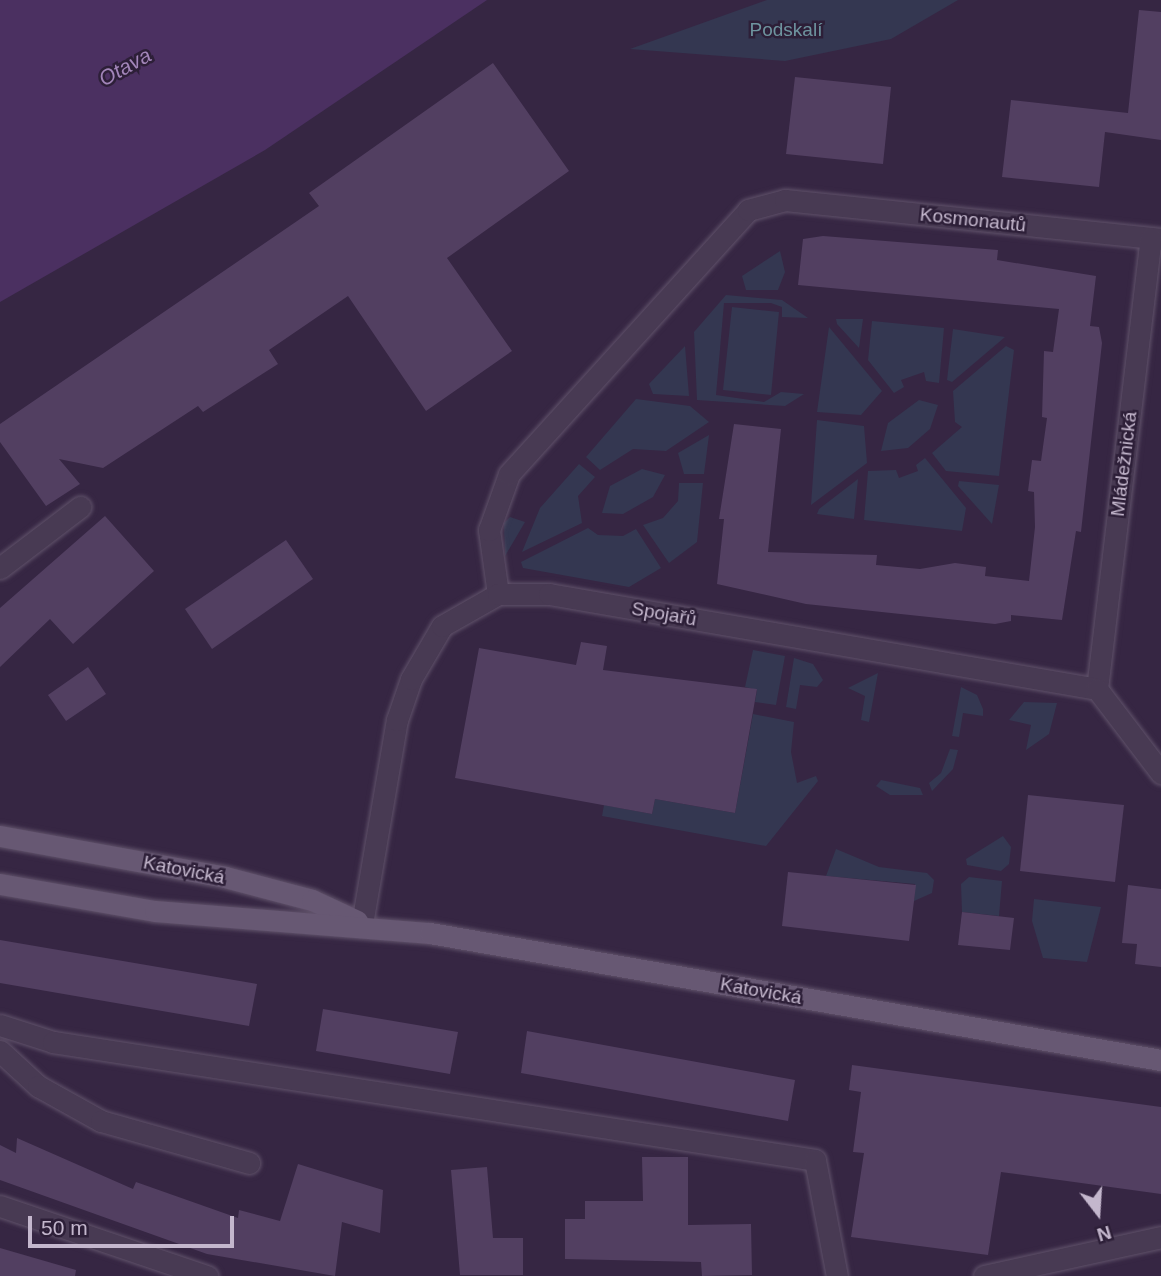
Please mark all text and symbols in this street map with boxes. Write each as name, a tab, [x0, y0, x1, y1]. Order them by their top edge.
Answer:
park label: Podskalí	[750, 19, 822, 41]
water label: Otava	[94, 42, 156, 92]
street label: Kosmonautů	[919, 203, 1027, 237]
street label: Mládežnická	[1106, 410, 1142, 518]
street label: Spojařů	[630, 597, 698, 631]
street label: Katovická	[141, 851, 227, 889]
street label: Katovická	[718, 973, 804, 1009]
north arrow	[1063, 1178, 1133, 1248]
scale bar	[32, 1202, 238, 1246]
text: 50 m	[41, 1216, 88, 1239]
text: N	[1095, 1222, 1114, 1246]

